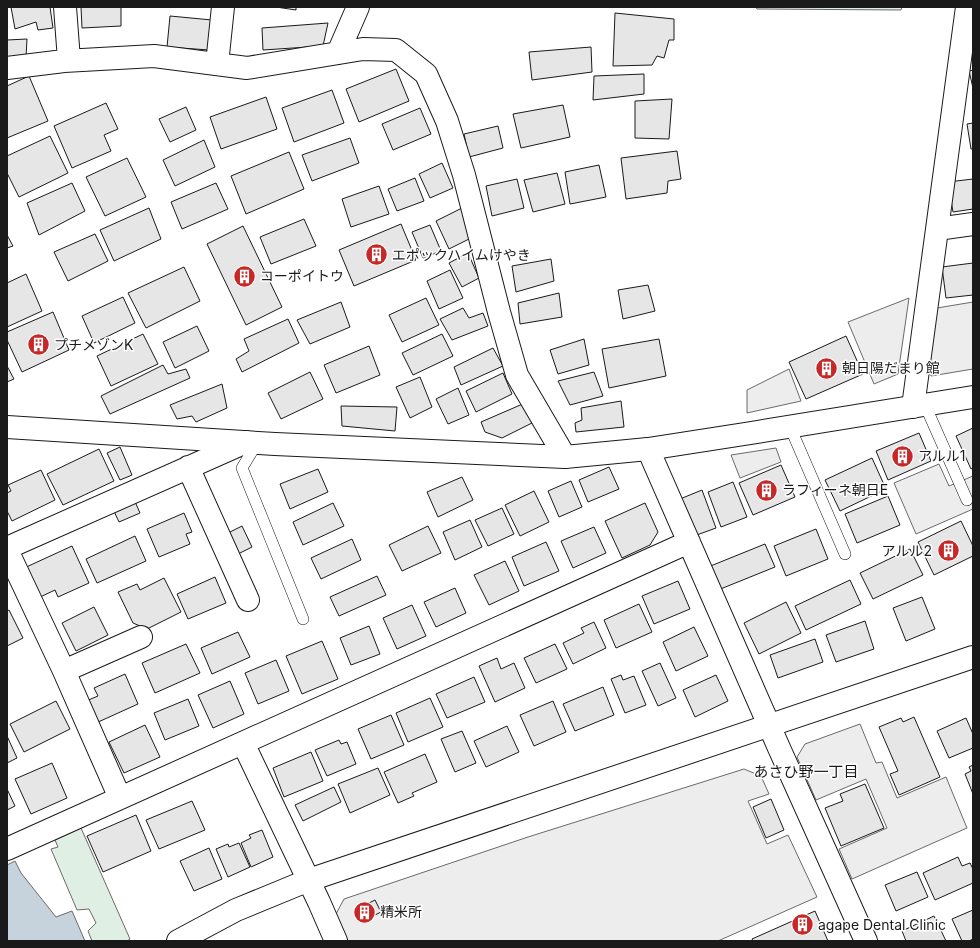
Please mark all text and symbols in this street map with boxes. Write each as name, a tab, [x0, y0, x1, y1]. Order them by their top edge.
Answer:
building icon: エポックハイムけやき	[364, 242, 390, 268]
place label: エポックハイムけやき	[392, 246, 531, 263]
building icon: コーポイトウ	[231, 263, 257, 289]
place label: コーポイトウ	[260, 267, 344, 284]
building icon: プチメゾンK	[25, 332, 51, 358]
place label: プチメゾンK	[54, 336, 134, 353]
building icon: 朝日陽だまり館	[813, 355, 839, 381]
place label: 朝日陽だまり館	[842, 359, 940, 376]
building icon: アルル1	[890, 443, 916, 469]
place label: アルル1	[918, 447, 966, 464]
building icon: ラフィーネ朝日E	[754, 477, 780, 503]
place label: ラフィーネ朝日E	[782, 481, 888, 498]
building icon: アルル2	[935, 538, 961, 564]
place label: アルル2	[882, 542, 932, 559]
district label: あさひ野一丁目	[753, 762, 859, 781]
building icon: 精米所	[352, 899, 378, 925]
place label: 精米所	[380, 903, 422, 920]
building icon: agape Dental Clinic	[789, 912, 815, 938]
place label: agape Dental Clinic	[818, 916, 946, 933]

